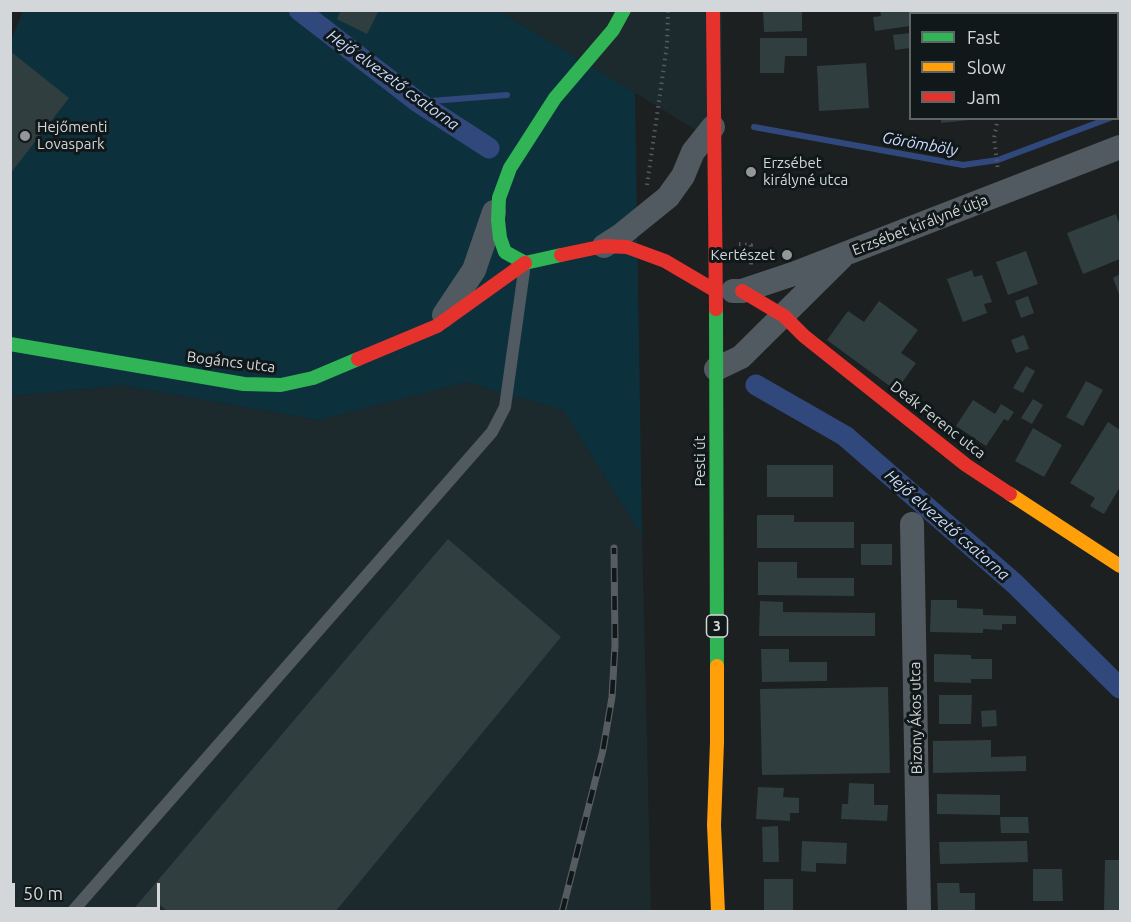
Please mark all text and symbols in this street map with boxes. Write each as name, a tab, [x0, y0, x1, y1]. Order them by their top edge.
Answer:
legend	[909, 12, 1119, 120]
water label: Hejő elvezető csatorna	[323, 26, 463, 134]
text: Fast	[967, 27, 1000, 47]
text: Slow	[967, 57, 1006, 77]
text: Jam	[967, 87, 1001, 107]
place label: Hejőmenti Lovaspark	[37, 118, 107, 153]
water label: Görömböly	[881, 128, 959, 160]
marker: Hejőmenti Lovaspark	[18, 129, 32, 143]
place label: Erzsébet királyné utca	[763, 154, 848, 189]
marker: Erzsébet királyné utca	[744, 165, 758, 179]
street label: Erzsébet királyné útja	[850, 191, 990, 259]
place label: Kertészet	[711, 246, 775, 264]
marker: Kertészet	[780, 248, 794, 262]
street label: Bogáncs utca	[186, 348, 276, 376]
street label: Deák Ferenc utca	[887, 377, 989, 463]
street label: Pesti út	[691, 436, 709, 486]
water label: Hejő elvezető csatorna	[881, 466, 1013, 584]
road number: 3	[706, 615, 728, 637]
street label: Bizony Ákos utca	[906, 662, 926, 774]
scale bar	[15, 871, 164, 909]
text: 50 m	[23, 883, 63, 903]

